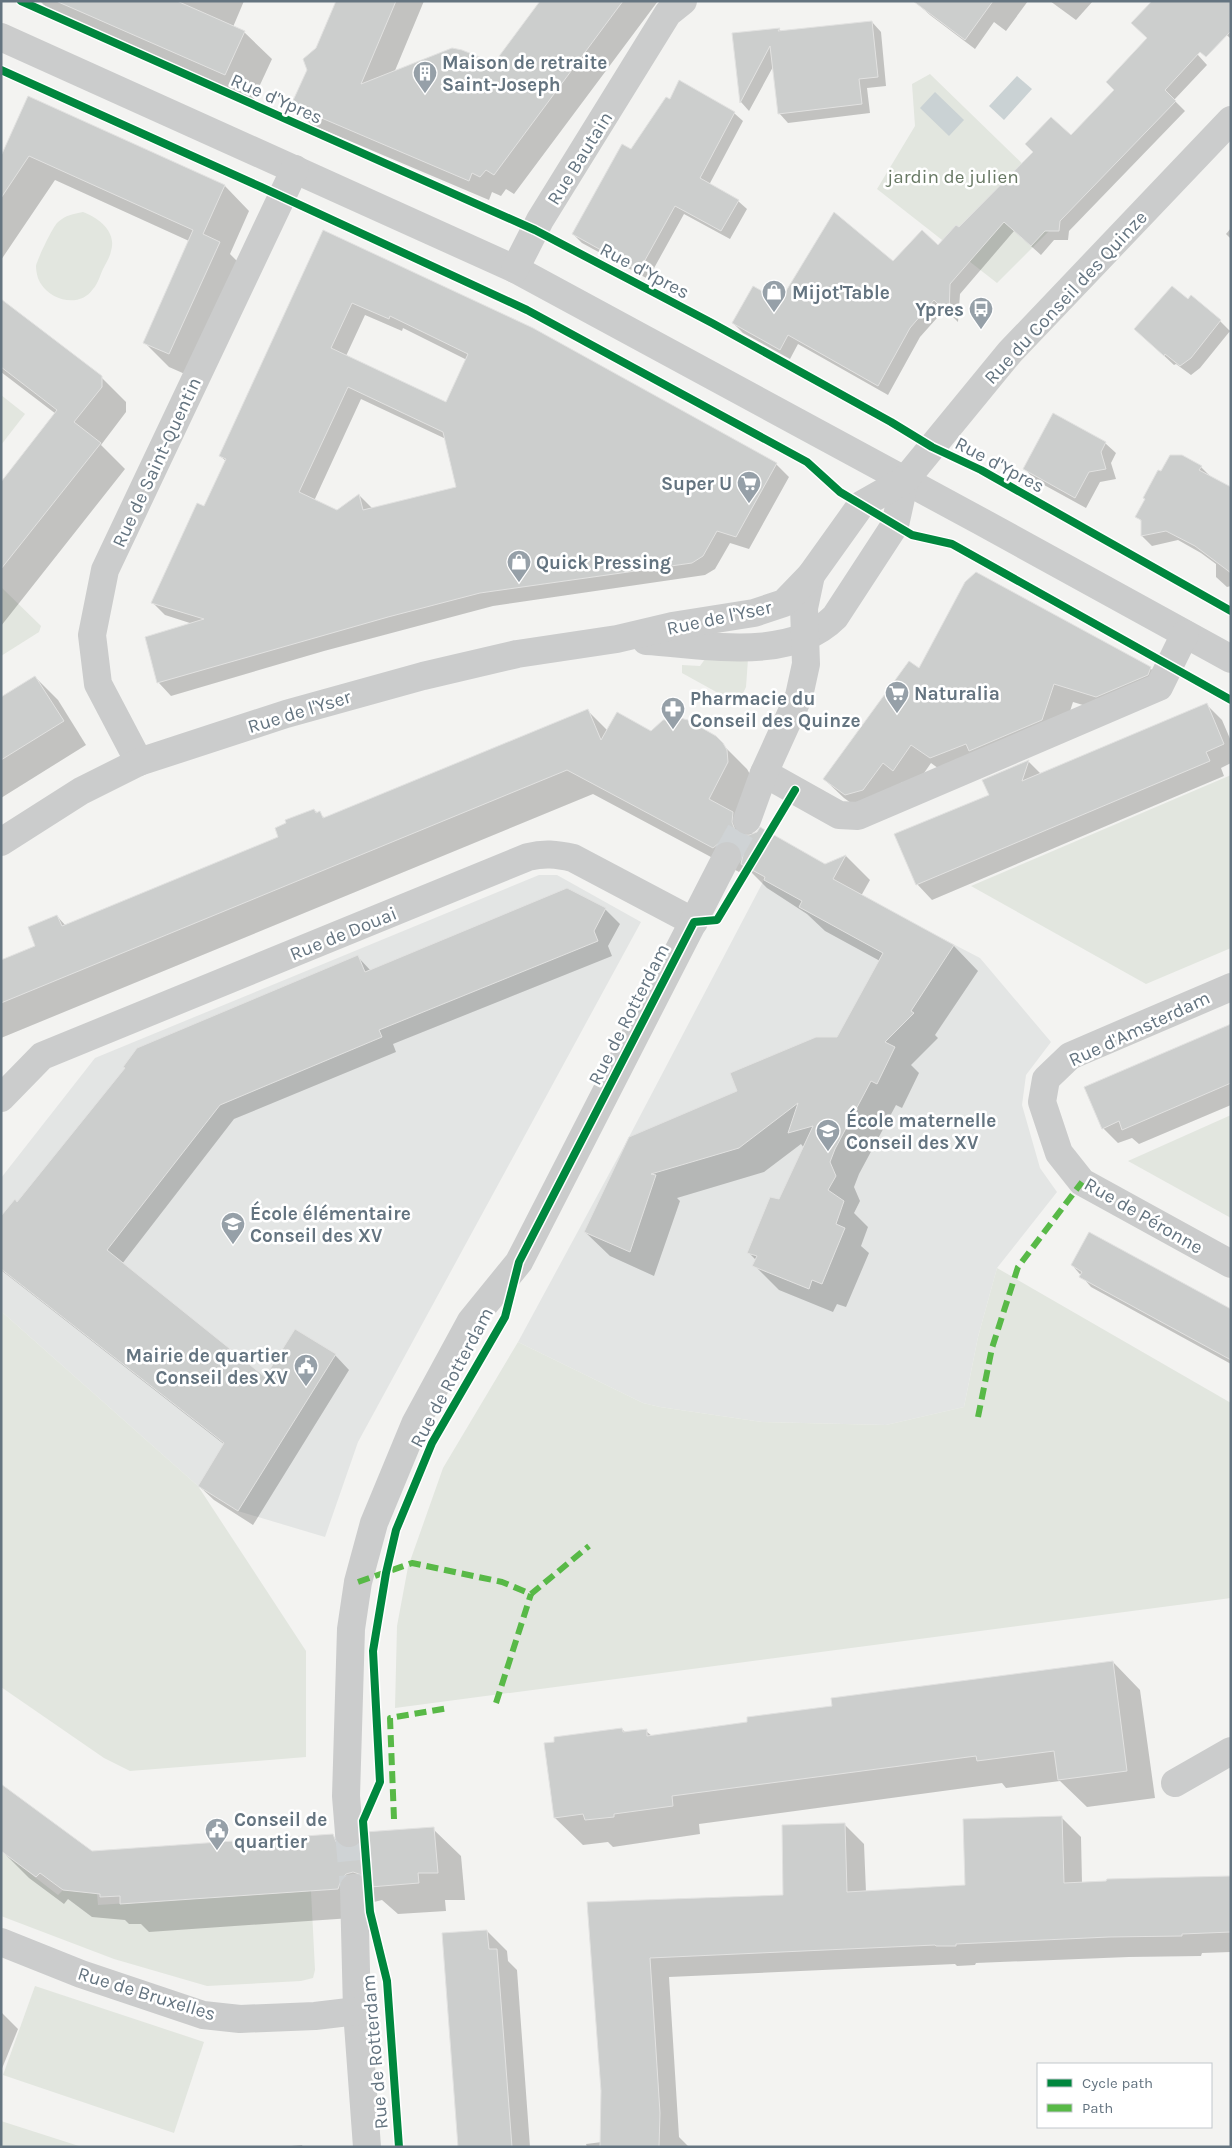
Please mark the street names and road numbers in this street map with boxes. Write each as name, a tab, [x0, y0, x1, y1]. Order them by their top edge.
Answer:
street label: Rue d'Ypres	[227, 69, 326, 129]
street label: Rue Bautain	[542, 108, 617, 209]
street label: Rue du Conseil des Quinze	[980, 207, 1152, 389]
street label: Rue d'Ypres	[596, 238, 693, 304]
street label: Rue de Saint-Quentin	[108, 374, 206, 551]
street label: Rue d'Ypres	[951, 432, 1048, 498]
street label: Rue de l'Yser	[665, 596, 774, 640]
street label: Rue de l'Yser	[245, 686, 354, 738]
street label: Rue de Douai	[287, 902, 400, 965]
street label: Rue de Rotterdam	[584, 940, 674, 1089]
street label: Rue d'Amsterdam	[1065, 987, 1213, 1071]
street label: Rue de Péronne	[1080, 1173, 1207, 1259]
street label: Rue de Rotterdam	[406, 1304, 498, 1451]
street label: Rue de Bruxelles	[75, 1963, 218, 2025]
street label: Rue de Rotterdam	[357, 1974, 393, 2130]

